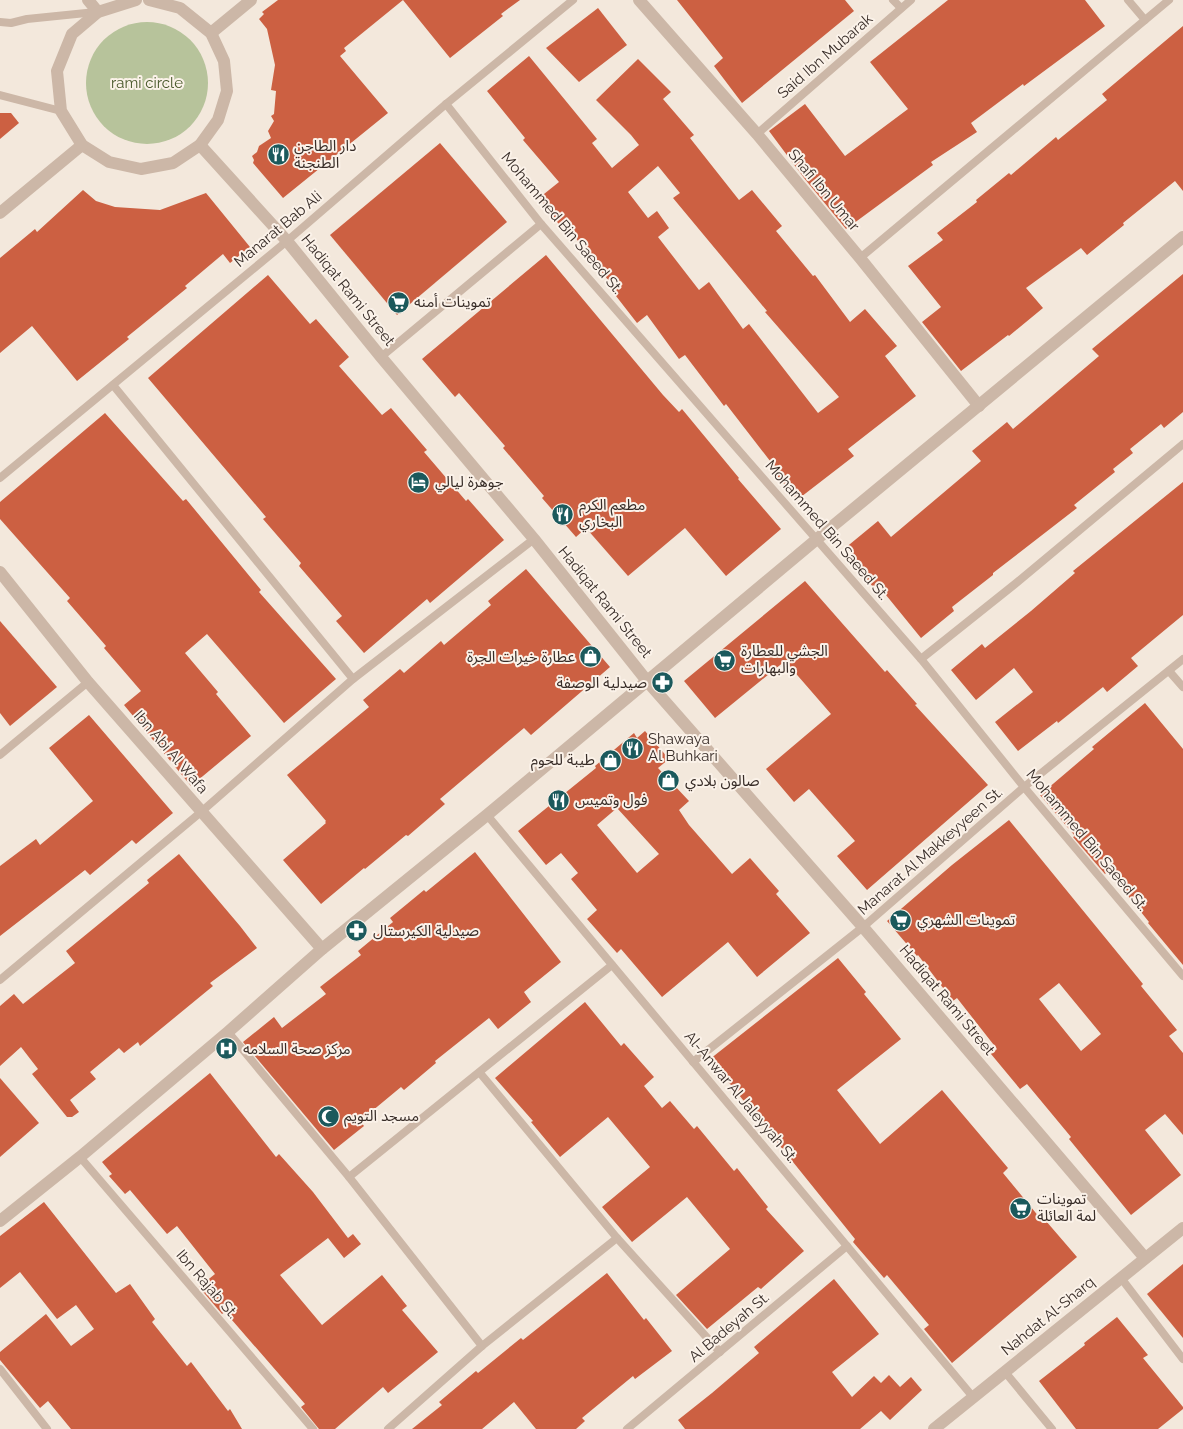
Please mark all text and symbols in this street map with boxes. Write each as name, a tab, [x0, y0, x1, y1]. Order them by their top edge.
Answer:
street label: Said Ibn Mubarak	[774, 10, 876, 102]
park label: rami circle	[111, 74, 183, 92]
place label: دار الطاجن الطنجنة	[294, 137, 356, 172]
restaurant icon: دار الطاجن الطنجنة	[266, 143, 290, 167]
street label: Shafi Ibn Umar	[785, 145, 864, 235]
street label: Mohammed Bin Saeed St.	[498, 149, 626, 297]
street label: Manarat Bab Ali	[231, 187, 325, 271]
street label: Hadiqat Rami Street	[297, 231, 399, 349]
supermarket icon: تموينات أمنه	[386, 290, 410, 314]
place label: تموينات أمنه	[414, 293, 491, 311]
street label: Mohammed Bin Saeed St.	[761, 457, 893, 603]
hotel icon: جوهرة ليالي	[407, 470, 431, 494]
place label: جوهرة ليالي	[435, 473, 504, 493]
place label: مطعم الكرم البخاري	[579, 496, 645, 533]
restaurant icon: مطعم الكرم البخاري	[551, 502, 575, 526]
street label: Hadiqat Rami Street	[554, 543, 656, 661]
place label: الجشي للعطارة والبهارات	[741, 642, 828, 677]
shop icon: عطارة خيرات الجرة	[579, 645, 603, 669]
place label: عطارة خيرات الجرة	[467, 648, 575, 666]
supermarket icon: الجشي للعطارة والبهارات	[713, 648, 737, 672]
pharmacy icon: صيدلية الوصفة	[651, 671, 675, 695]
place label: صيدلية الوصفة	[556, 674, 647, 692]
street label: Ibn Abi Al Wafa	[130, 707, 212, 797]
place label: Shawaya Al Buhkari	[648, 730, 718, 765]
restaurant icon: Shawaya Al Buhkari	[620, 736, 644, 760]
shop icon: طيبة للحوم	[599, 748, 623, 772]
place label: طيبة للحوم	[531, 751, 595, 771]
street label: Mohammed Bin Saeed St.	[1023, 766, 1151, 914]
shop icon: صالون بلادي	[657, 769, 681, 793]
place label: صالون بلادي	[685, 772, 760, 792]
street label: Manarat Al Makkeyyeen St.	[854, 783, 1006, 919]
restaurant icon: فول وتميس	[547, 788, 571, 812]
place label: فول وتميس	[575, 791, 648, 809]
supermarket icon: تموينات الشهري	[889, 908, 913, 932]
place label: تموينات الشهري	[917, 911, 1015, 931]
pharmacy icon: صيدلية الكيرستال	[345, 919, 369, 943]
place label: صيدلية الكيرستال	[373, 922, 479, 940]
street label: Hadiqat Rami Street	[896, 941, 998, 1059]
street label: Al-Anwar Al Jaleyyah St.	[681, 1028, 801, 1166]
hospital icon: مركز صحة السلامه	[215, 1037, 239, 1061]
place label: مركز صحة السلامه	[243, 1040, 351, 1058]
mosque icon: مسجد التويم	[316, 1104, 340, 1128]
place label: مسجد التويم	[344, 1107, 419, 1127]
place label: تموينات لمة العائلة	[1037, 1190, 1096, 1225]
supermarket icon: تموينات لمة العائلة	[1009, 1196, 1033, 1220]
street label: Ibn Rajab St.	[172, 1246, 242, 1322]
street label: Nahdat Al-Sharq	[998, 1273, 1098, 1359]
street label: Al Badeyah St.	[685, 1288, 773, 1366]

